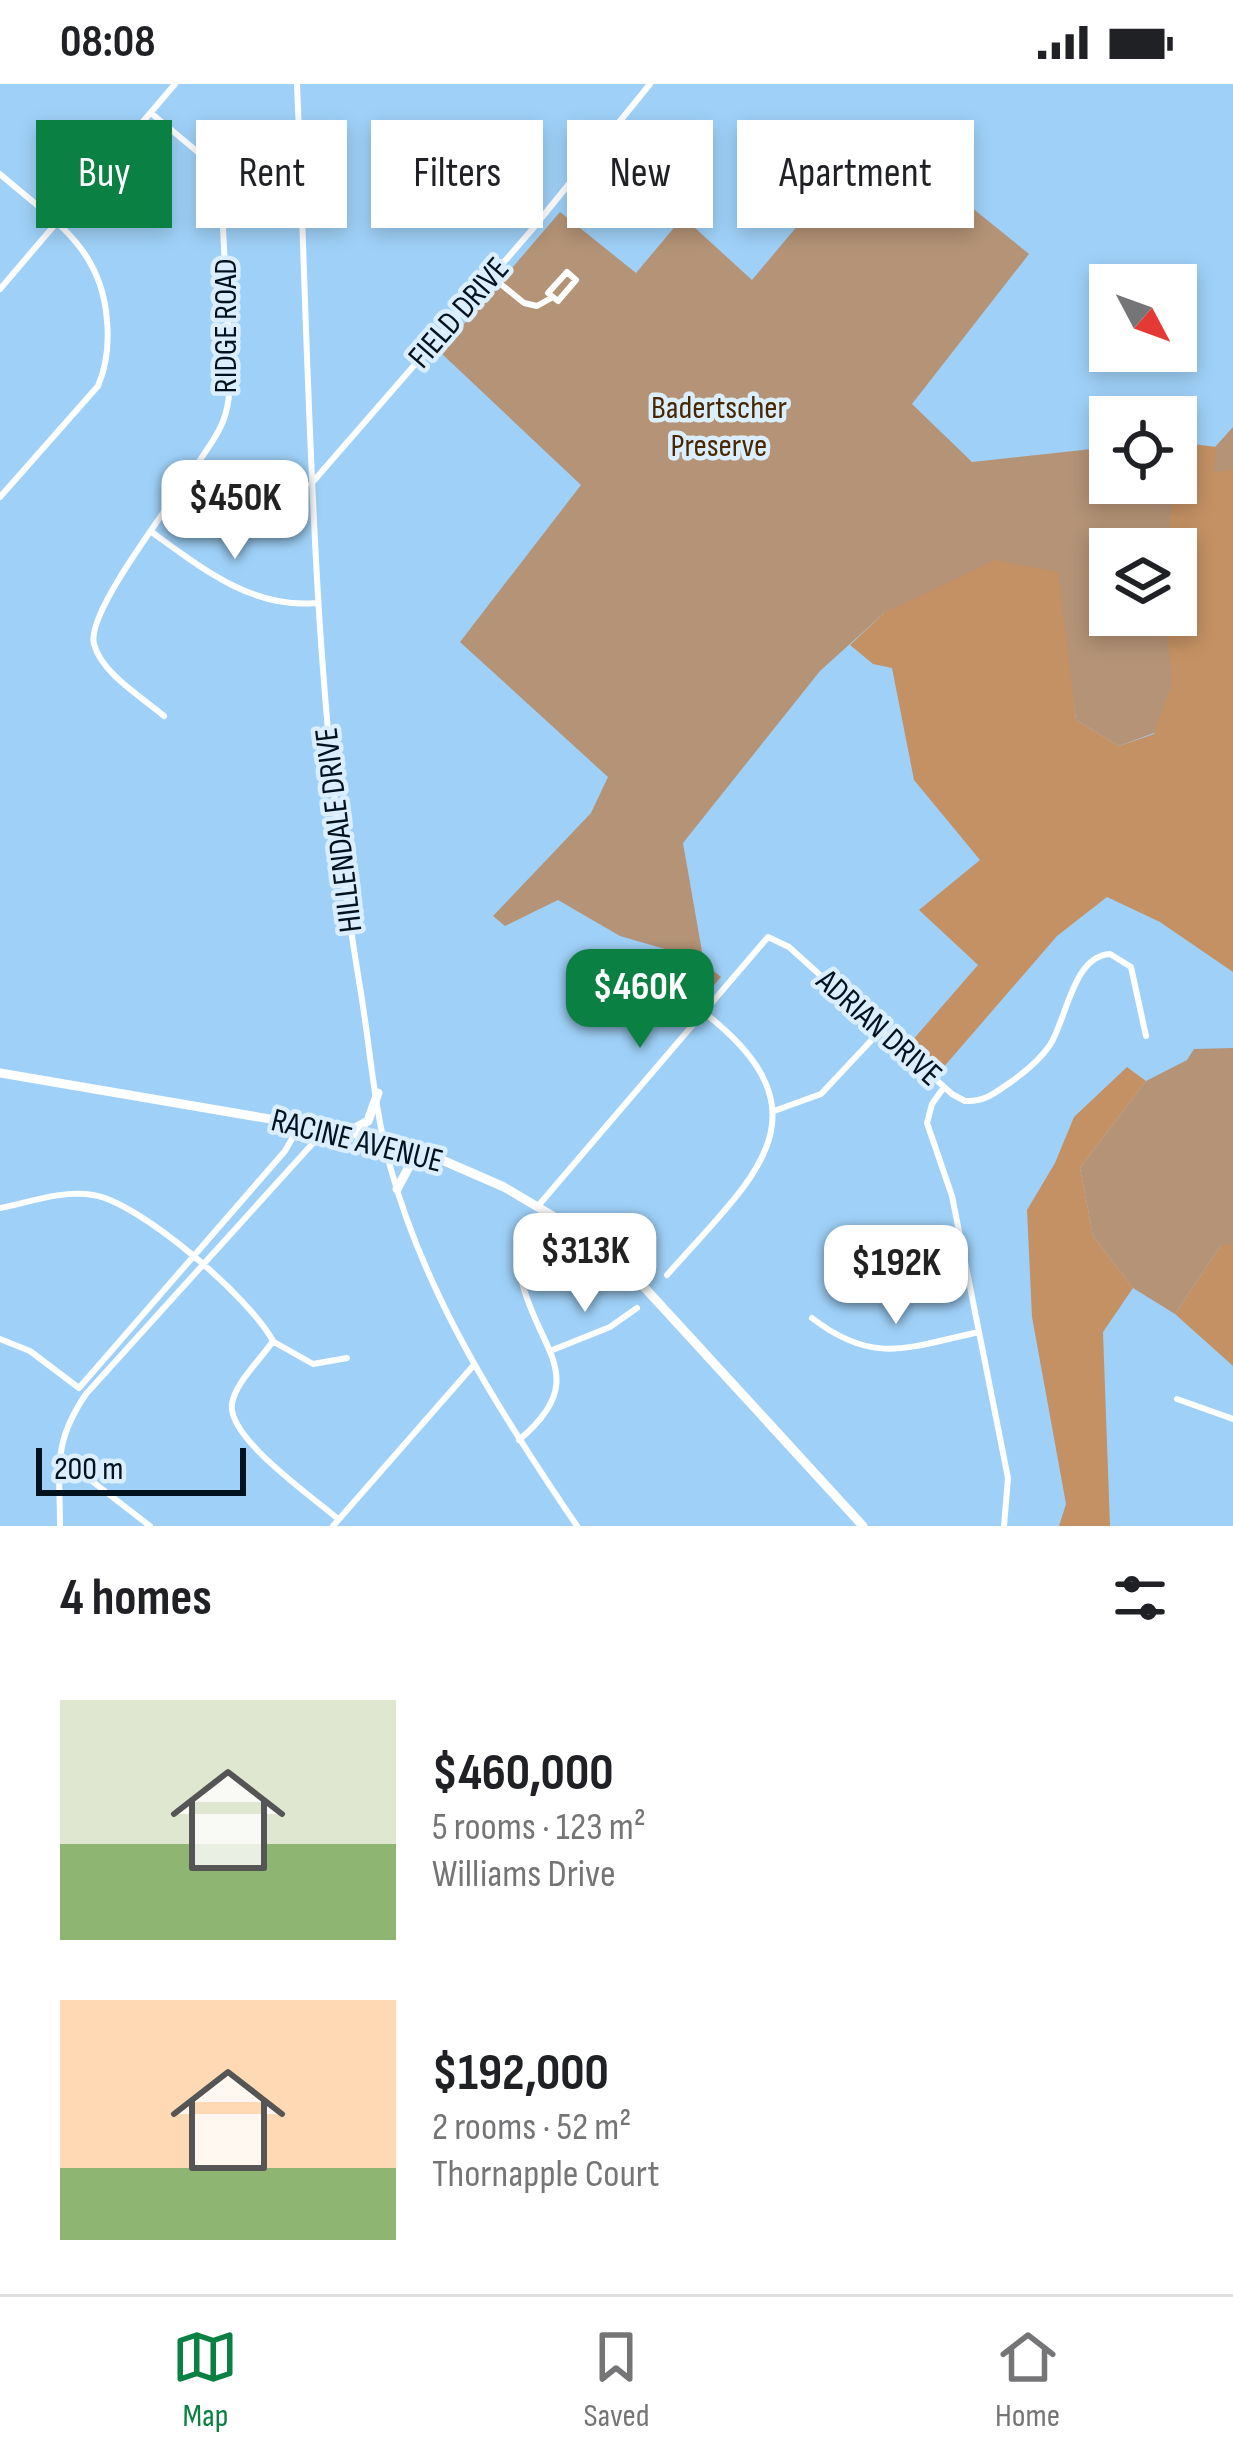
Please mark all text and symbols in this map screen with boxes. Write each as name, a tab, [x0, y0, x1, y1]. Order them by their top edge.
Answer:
text: 08:08	[60, 15, 155, 70]
chip: Buy	[36, 120, 172, 228]
chip: Rent	[196, 120, 347, 228]
chip: Filters	[371, 120, 543, 228]
chip: New	[567, 120, 713, 228]
chip: Apartment	[737, 120, 974, 228]
street label: FIELD DRIVE	[400, 249, 518, 377]
street label: RIDGE ROAD	[206, 258, 246, 394]
north arrow	[1089, 264, 1197, 372]
map controls	[1089, 264, 1197, 636]
park label: Badertscher Preserve	[651, 388, 787, 466]
button: locate	[1089, 396, 1197, 504]
pin: $450K	[151, 460, 319, 562]
text: $450K	[188, 475, 282, 522]
button: layers	[1089, 528, 1197, 636]
street label: HILLENDALE DRIVE	[307, 725, 371, 935]
pin: $460K	[556, 949, 724, 1051]
street label: ADRIAN DRIVE	[807, 961, 950, 1095]
text: $460K	[593, 964, 687, 1011]
street label: RACINE AVENUE	[267, 1100, 447, 1182]
pin: $313K	[501, 1213, 669, 1315]
pin: $192K	[812, 1225, 980, 1327]
text: $313K	[540, 1228, 630, 1275]
text: $192K	[851, 1240, 941, 1287]
scale bar	[36, 1442, 246, 1495]
text: 200 m	[54, 1449, 123, 1489]
icon: filters	[1107, 1565, 1173, 1631]
text: 4 homes	[60, 1568, 212, 1629]
text: $460,000	[432, 1743, 613, 1804]
icon: home	[156, 1748, 300, 1892]
text: 5 rooms · 123 m²	[432, 1804, 646, 1851]
text: Williams Drive	[432, 1851, 616, 1898]
text: $192,000	[432, 2043, 609, 2104]
icon: home	[156, 2048, 300, 2192]
text: 2 rooms · 52 m²	[432, 2104, 632, 2151]
text: Thornapple Court	[432, 2151, 659, 2198]
tab: Map	[172, 2324, 238, 2436]
tab: Saved	[583, 2324, 650, 2436]
tab: Home	[995, 2324, 1061, 2436]

